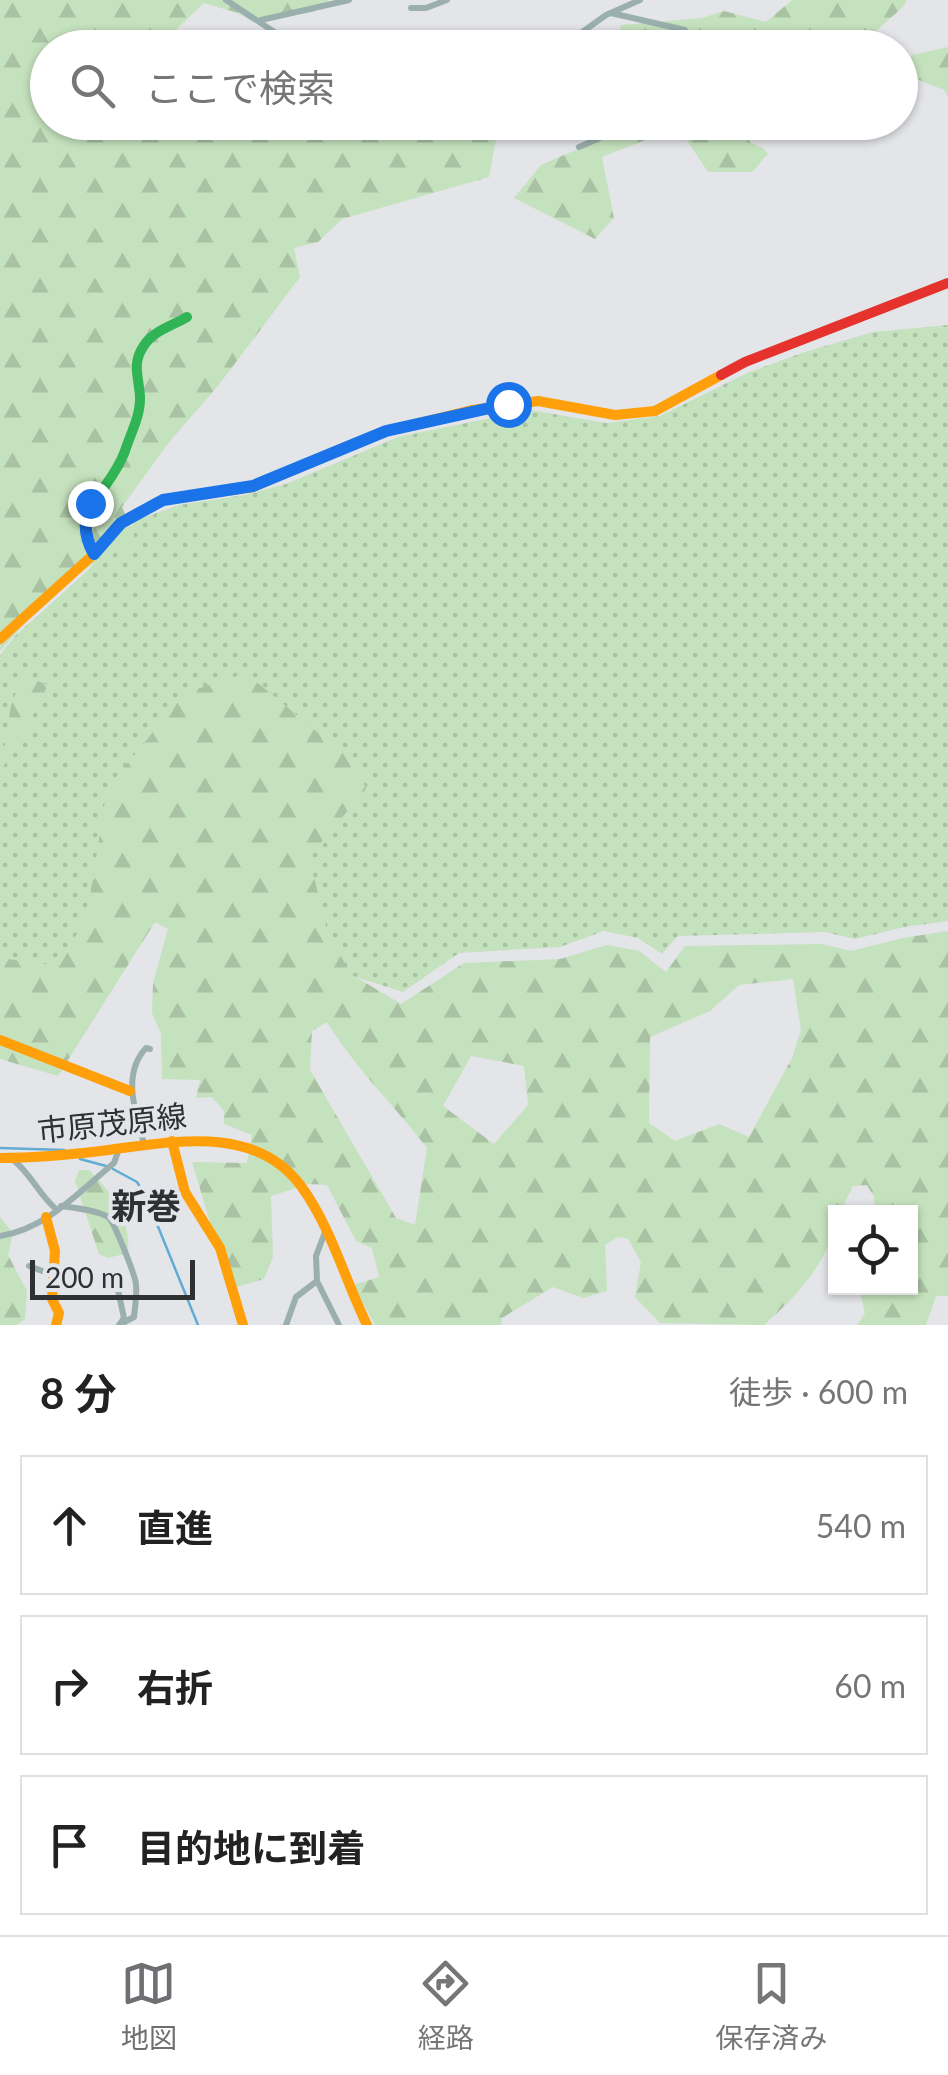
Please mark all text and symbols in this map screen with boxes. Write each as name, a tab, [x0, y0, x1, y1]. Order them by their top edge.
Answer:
search box	[30, 30, 918, 140]
icon: search	[65, 58, 120, 113]
text: ここで検索	[145, 64, 335, 110]
route start	[486, 382, 532, 428]
route end	[68, 481, 114, 527]
street label: 市原茂原線	[35, 1096, 188, 1148]
district label: 新巻	[111, 1184, 181, 1226]
map controls	[828, 1205, 918, 1295]
button: locate	[828, 1205, 918, 1295]
scale bar	[30, 1255, 195, 1300]
text: 200 m	[45, 1260, 124, 1294]
text: 8 分	[40, 1368, 117, 1418]
text: 徒歩 · 600 m	[729, 1372, 908, 1411]
icon: ahead	[42, 1498, 97, 1553]
text: 直進	[137, 1504, 213, 1550]
text: 540 m	[816, 1506, 906, 1545]
icon: right	[42, 1658, 97, 1713]
text: 右折	[137, 1664, 213, 1710]
text: 60 m	[834, 1666, 906, 1705]
icon: arrive	[42, 1818, 97, 1873]
text: 目的地に到着	[137, 1824, 365, 1870]
tab: 地図	[121, 1956, 177, 2056]
tab: 経路	[418, 1956, 474, 2056]
tab: 保存済み	[715, 1956, 827, 2056]

